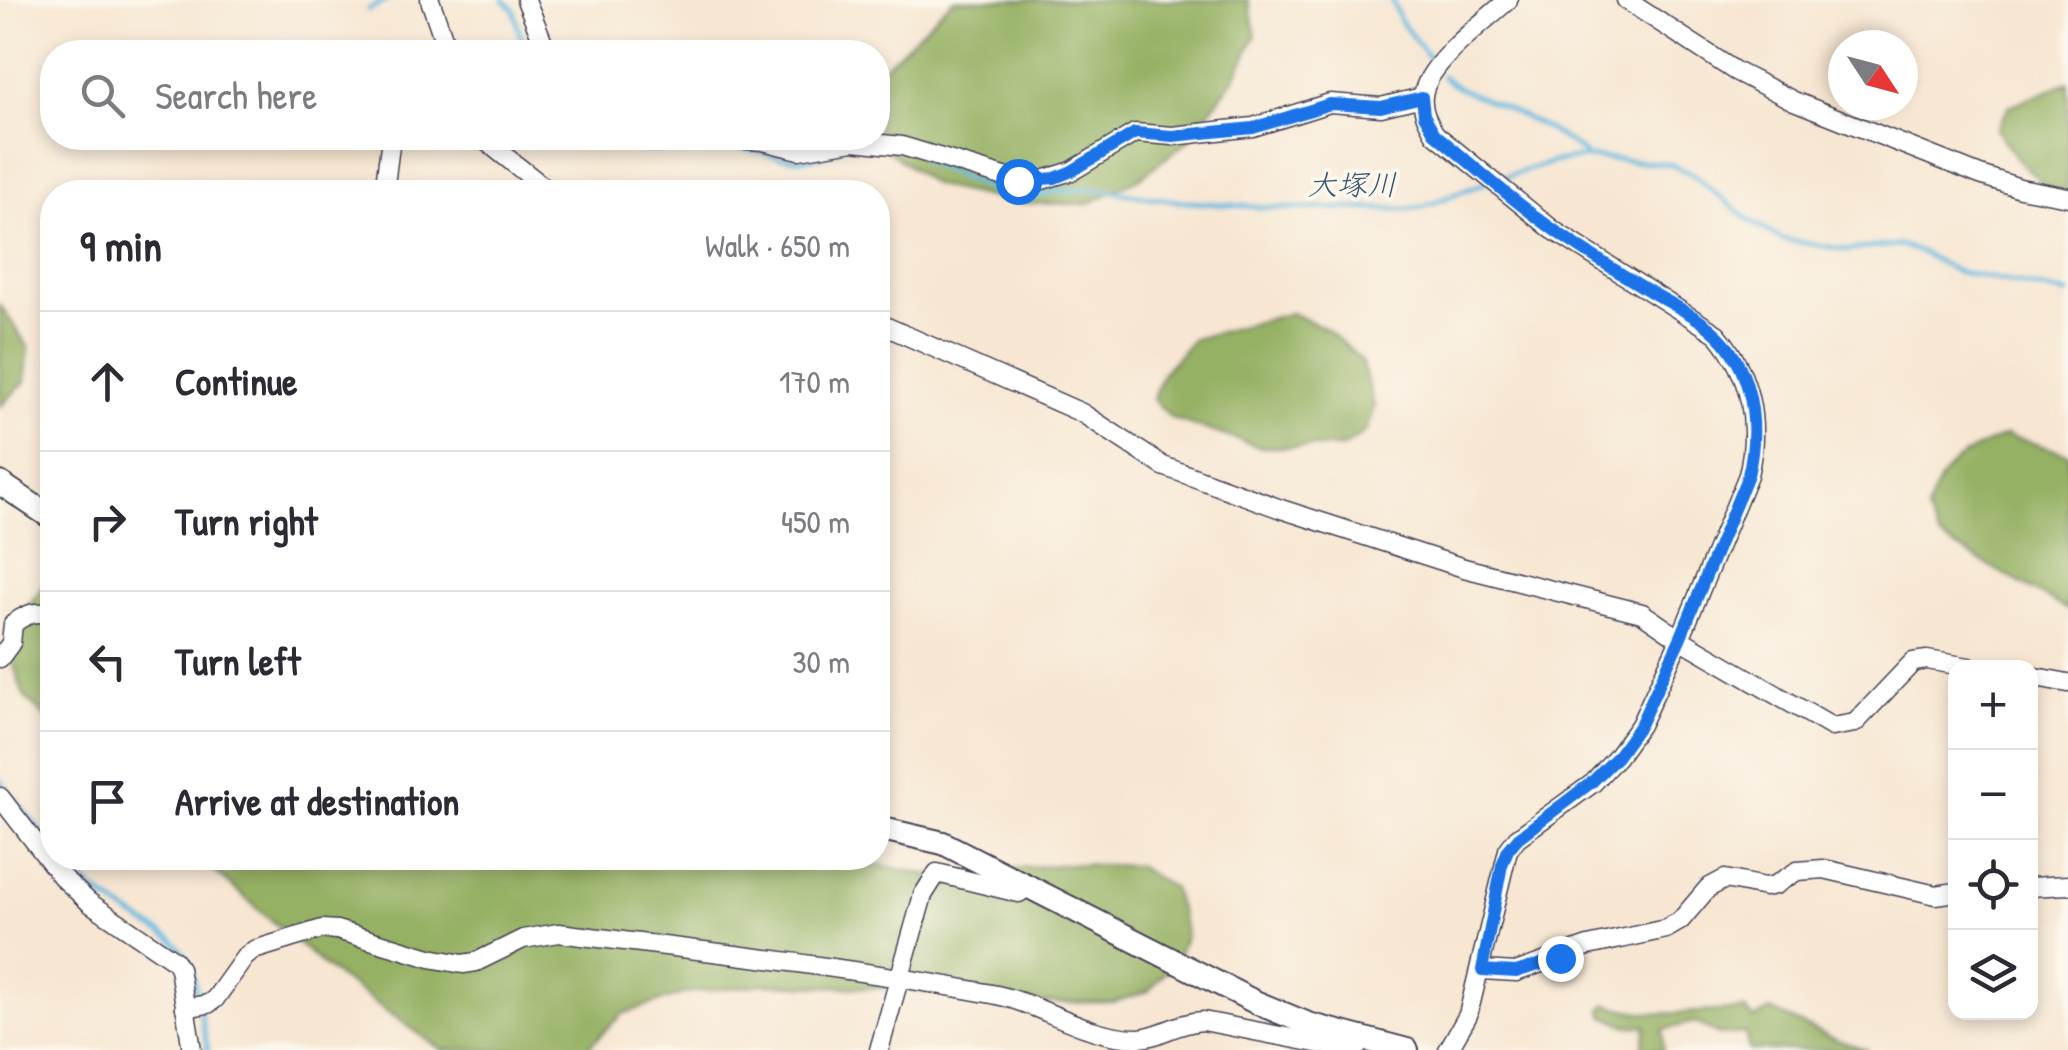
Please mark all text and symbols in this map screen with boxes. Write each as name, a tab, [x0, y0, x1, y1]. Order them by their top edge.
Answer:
north arrow	[1828, 30, 1918, 120]
search box	[40, 40, 890, 150]
icon: search	[75, 68, 130, 123]
text: Search here	[155, 69, 317, 121]
route start	[996, 159, 1042, 205]
water label: 大塚川	[1307, 164, 1397, 204]
text: 9 min	[80, 217, 162, 274]
text: Walk · 650 m	[705, 224, 850, 267]
icon: ahead	[80, 354, 135, 409]
text: Continue	[175, 355, 297, 407]
text: 170 m	[779, 360, 850, 403]
icon: right	[80, 494, 135, 549]
text: Turn right	[175, 495, 318, 547]
text: 450 m	[781, 500, 850, 543]
icon: left	[80, 634, 135, 689]
text: Turn left	[175, 635, 300, 687]
text: 30 m	[792, 640, 850, 683]
map controls	[1948, 660, 2038, 1020]
button: +	[1948, 660, 2038, 750]
button: −	[1948, 750, 2038, 840]
icon: arrive	[80, 774, 135, 829]
text: Arrive at destination	[175, 775, 459, 827]
button: locate	[1948, 840, 2038, 930]
button: layers	[1948, 930, 2038, 1020]
route end	[1538, 936, 1584, 982]

